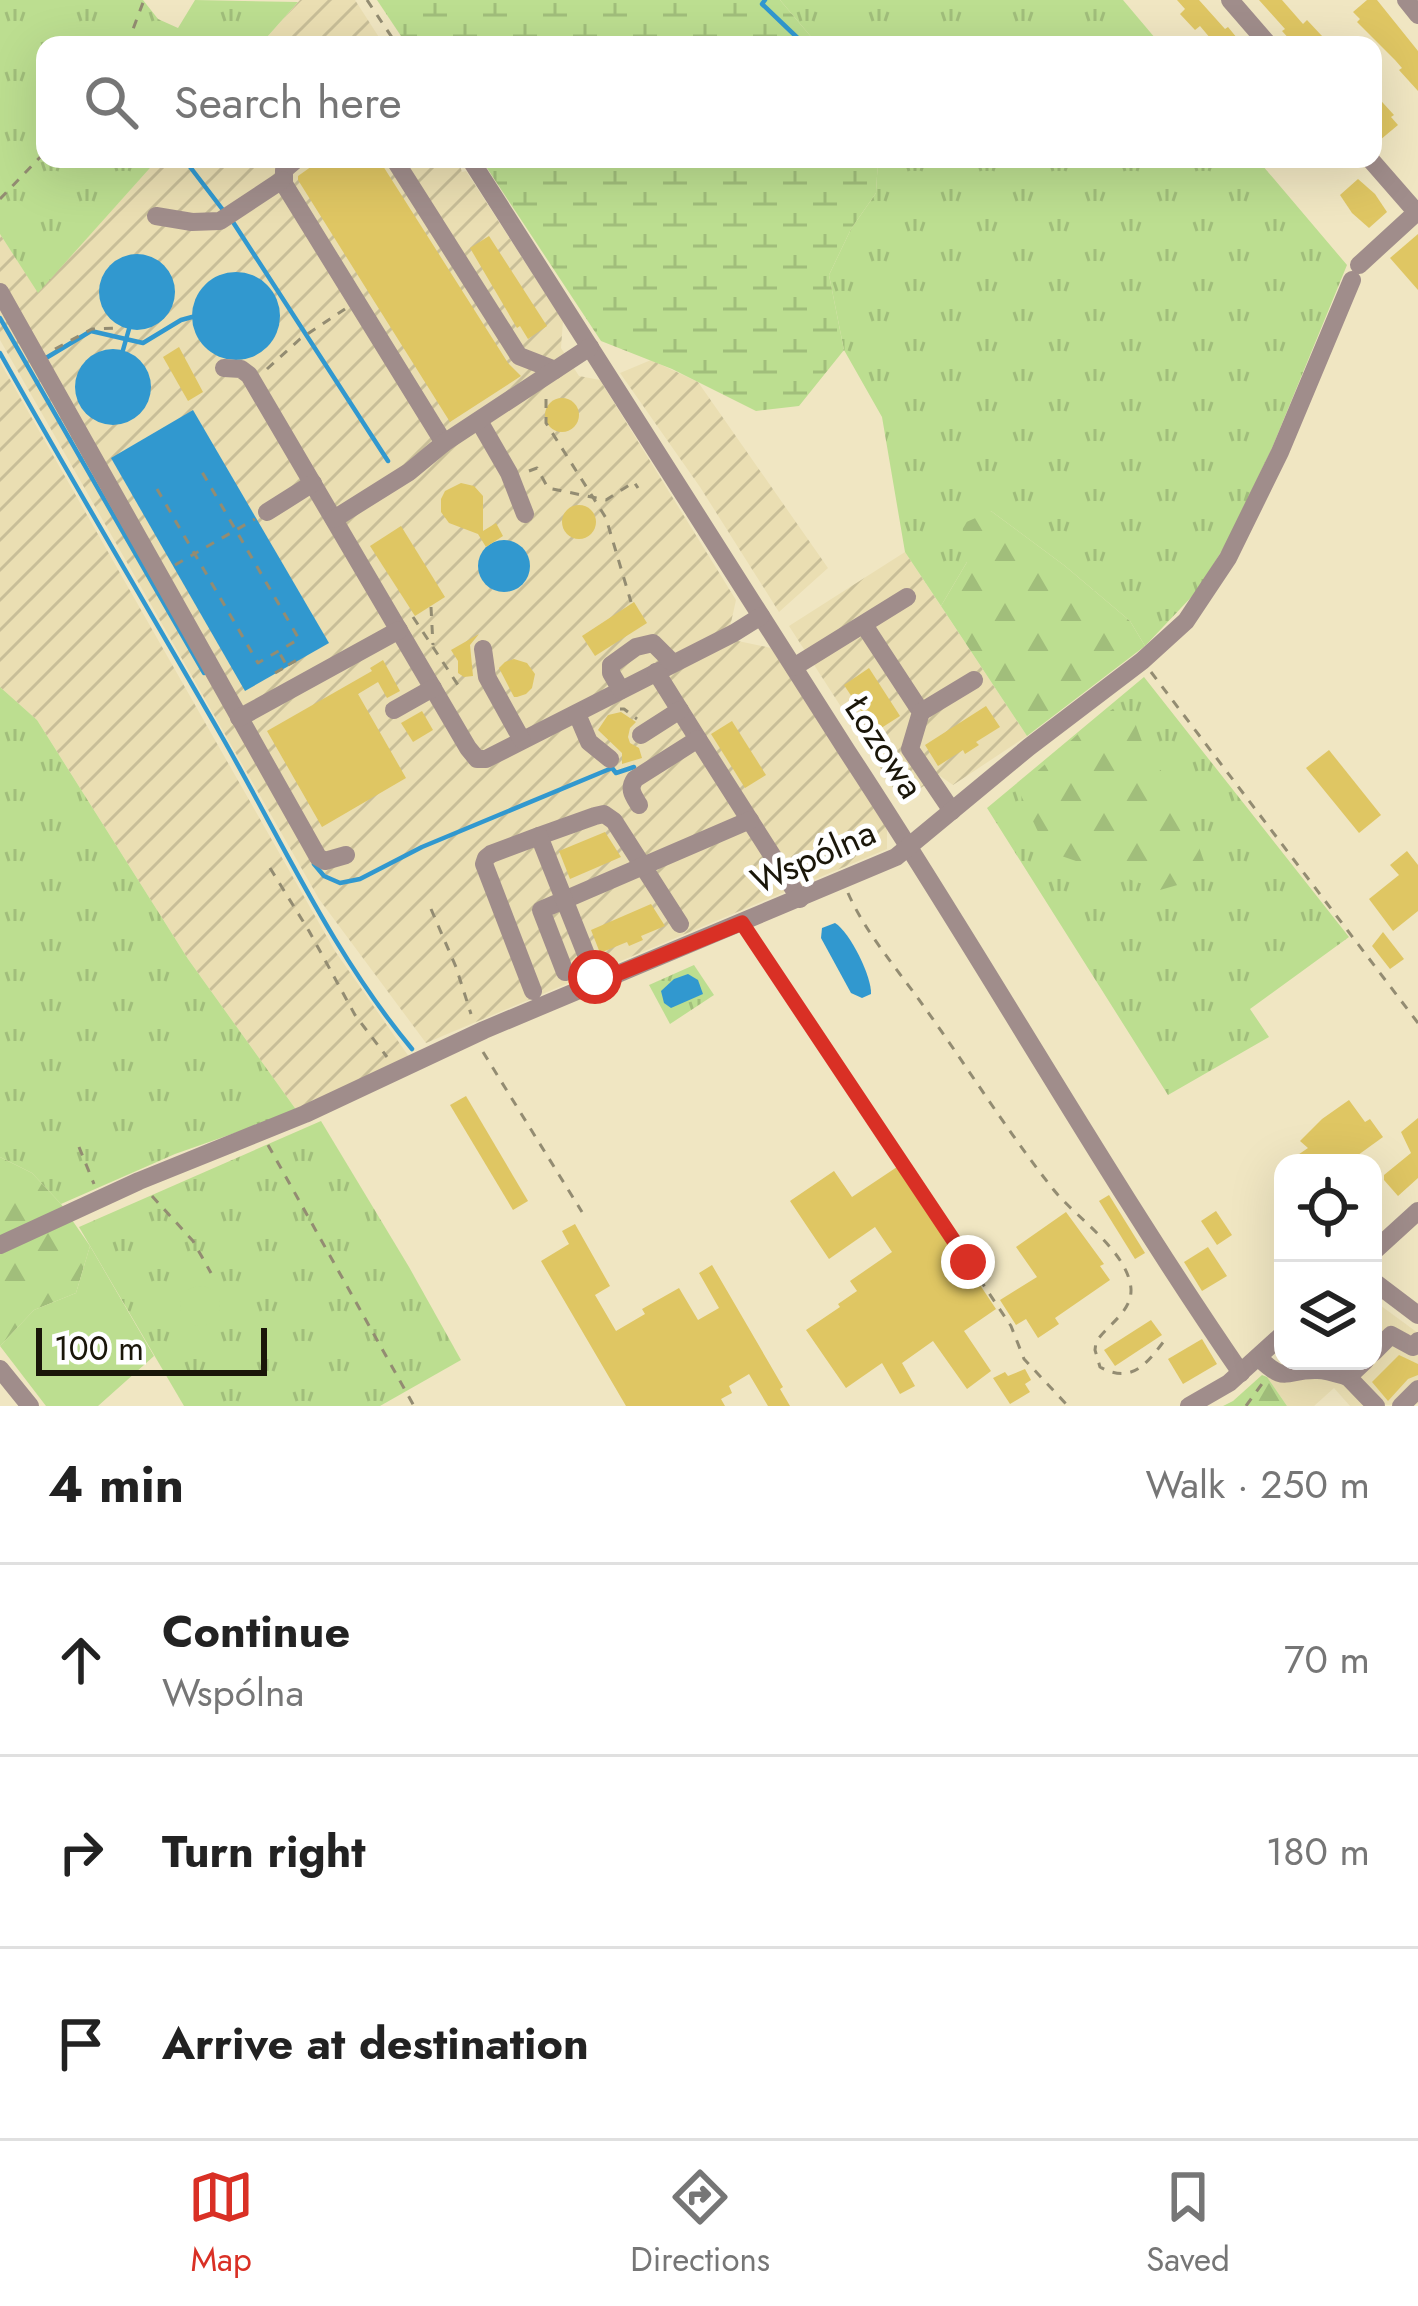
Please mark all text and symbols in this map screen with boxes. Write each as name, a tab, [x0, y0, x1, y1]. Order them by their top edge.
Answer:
search box	[36, 36, 1382, 168]
icon: search	[78, 69, 144, 135]
text: Search here	[174, 70, 402, 135]
street label: Łozowa	[832, 685, 937, 808]
street label: Wspólna	[742, 806, 884, 906]
route start	[568, 950, 622, 1004]
map controls	[1274, 1154, 1382, 1370]
button: locate	[1274, 1154, 1382, 1262]
route end	[941, 1235, 995, 1289]
button: layers	[1274, 1262, 1382, 1370]
scale bar	[36, 1322, 267, 1375]
text: 100 m	[54, 1325, 144, 1372]
text: 4 min	[48, 1447, 184, 1521]
text: Walk · 250 m	[1146, 1456, 1370, 1513]
text: Continue	[162, 1599, 350, 1664]
icon: ahead	[48, 1627, 114, 1693]
text: 70 m	[1284, 1631, 1370, 1688]
text: Wspólna	[162, 1664, 304, 1721]
icon: right	[48, 1819, 114, 1885]
text: Turn right	[162, 1819, 366, 1884]
text: 180 m	[1266, 1823, 1370, 1880]
icon: arrive	[48, 2011, 114, 2077]
text: Arrive at destination	[162, 2011, 589, 2076]
tab: Map	[188, 2164, 254, 2283]
tab: Directions	[630, 2164, 770, 2283]
tab: Saved	[1146, 2164, 1230, 2283]

